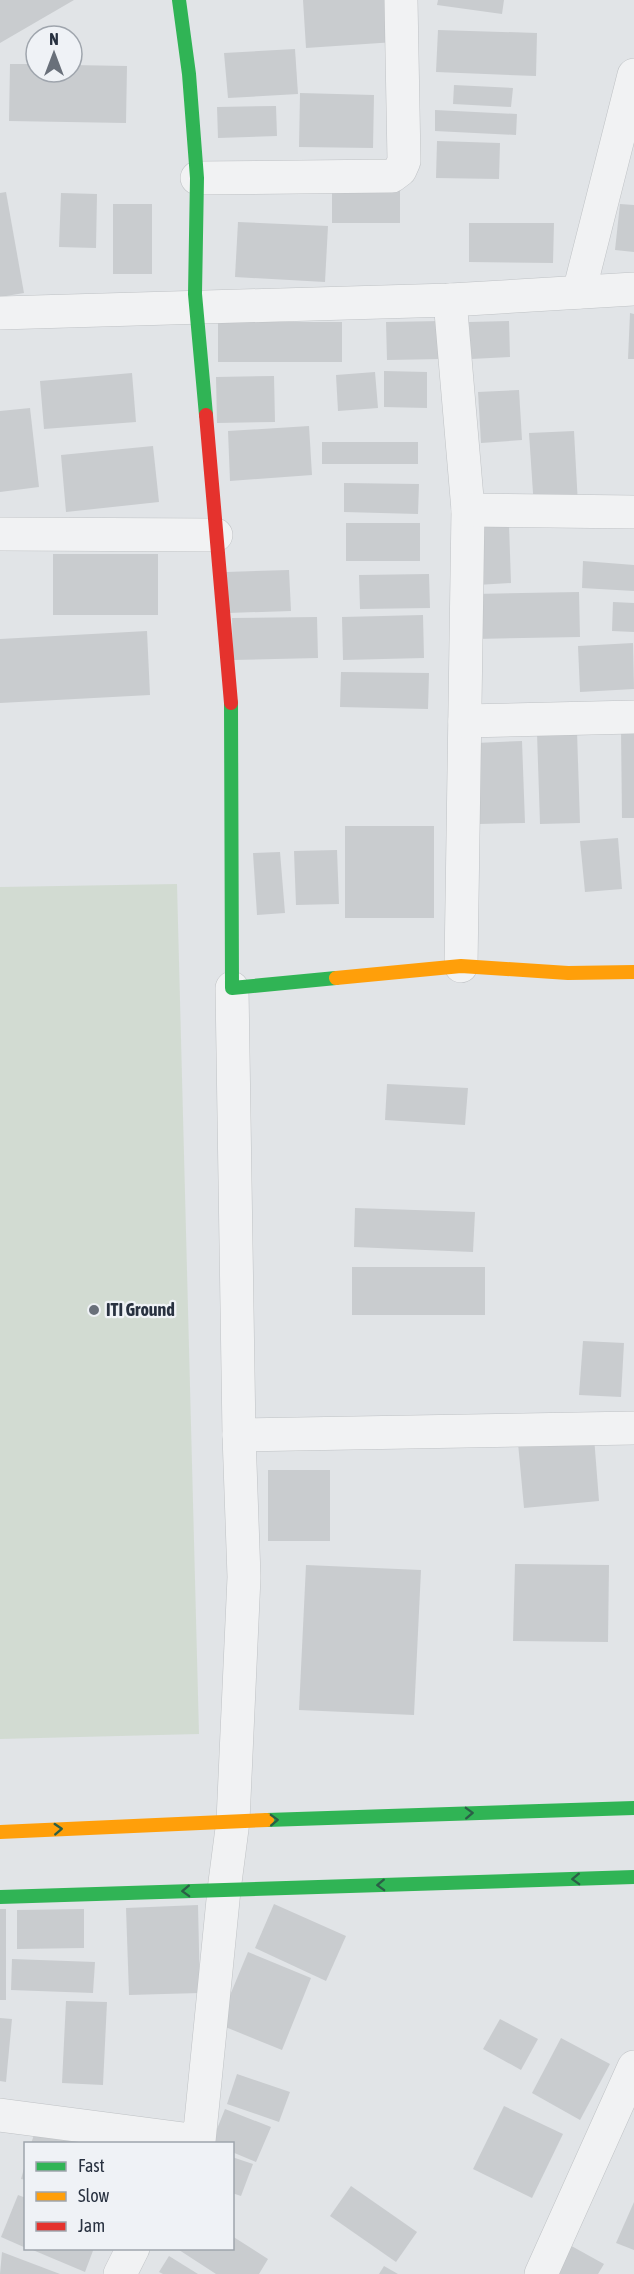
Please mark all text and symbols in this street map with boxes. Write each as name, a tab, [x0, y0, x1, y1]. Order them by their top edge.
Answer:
north arrow	[24, 24, 84, 84]
text: N	[49, 30, 59, 48]
place label: ITI Ground	[106, 1299, 175, 1320]
marker: ITI Ground	[87, 1303, 101, 1317]
one-way arrow	[465, 1807, 474, 1820]
one-way arrow	[270, 1813, 279, 1826]
one-way arrow	[54, 1823, 63, 1836]
one-way arrow	[571, 1873, 580, 1885]
one-way arrow	[376, 1879, 385, 1891]
one-way arrow	[181, 1885, 190, 1898]
legend	[24, 2142, 234, 2250]
text: Fast	[78, 2155, 105, 2176]
text: Slow	[78, 2185, 109, 2206]
text: Jam	[78, 2215, 105, 2236]

